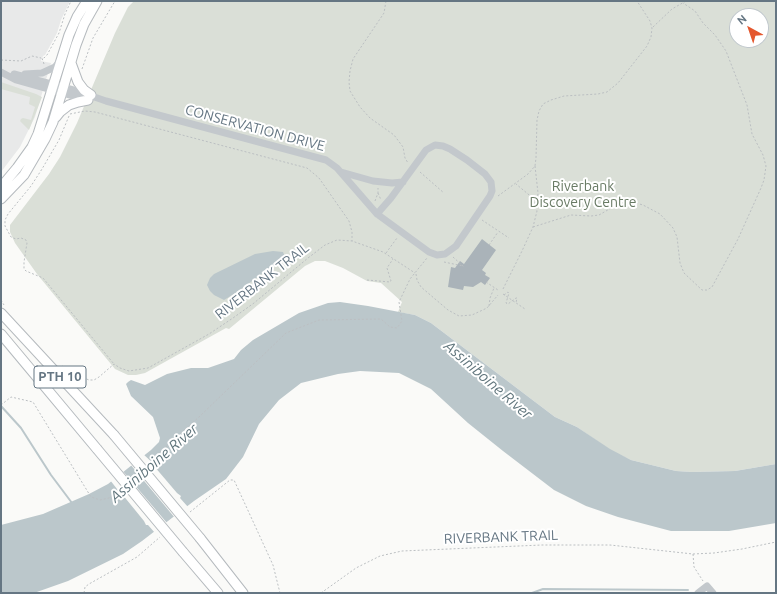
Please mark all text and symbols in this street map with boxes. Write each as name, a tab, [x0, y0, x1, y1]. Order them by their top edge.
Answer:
north arrow	[729, 8, 769, 48]
text: N	[735, 12, 749, 27]
street label: CONSERVATION DRIVE	[183, 101, 327, 155]
park label: Riverbank Discovery Centre	[530, 178, 636, 210]
street label: RIVERBANK TRAIL	[212, 239, 312, 323]
water label: Assiniboine River	[440, 337, 536, 423]
road number: PTH 10	[34, 366, 86, 388]
water label: Assiniboine River	[106, 420, 202, 506]
street label: RIVERBANK TRAIL	[444, 527, 558, 547]

